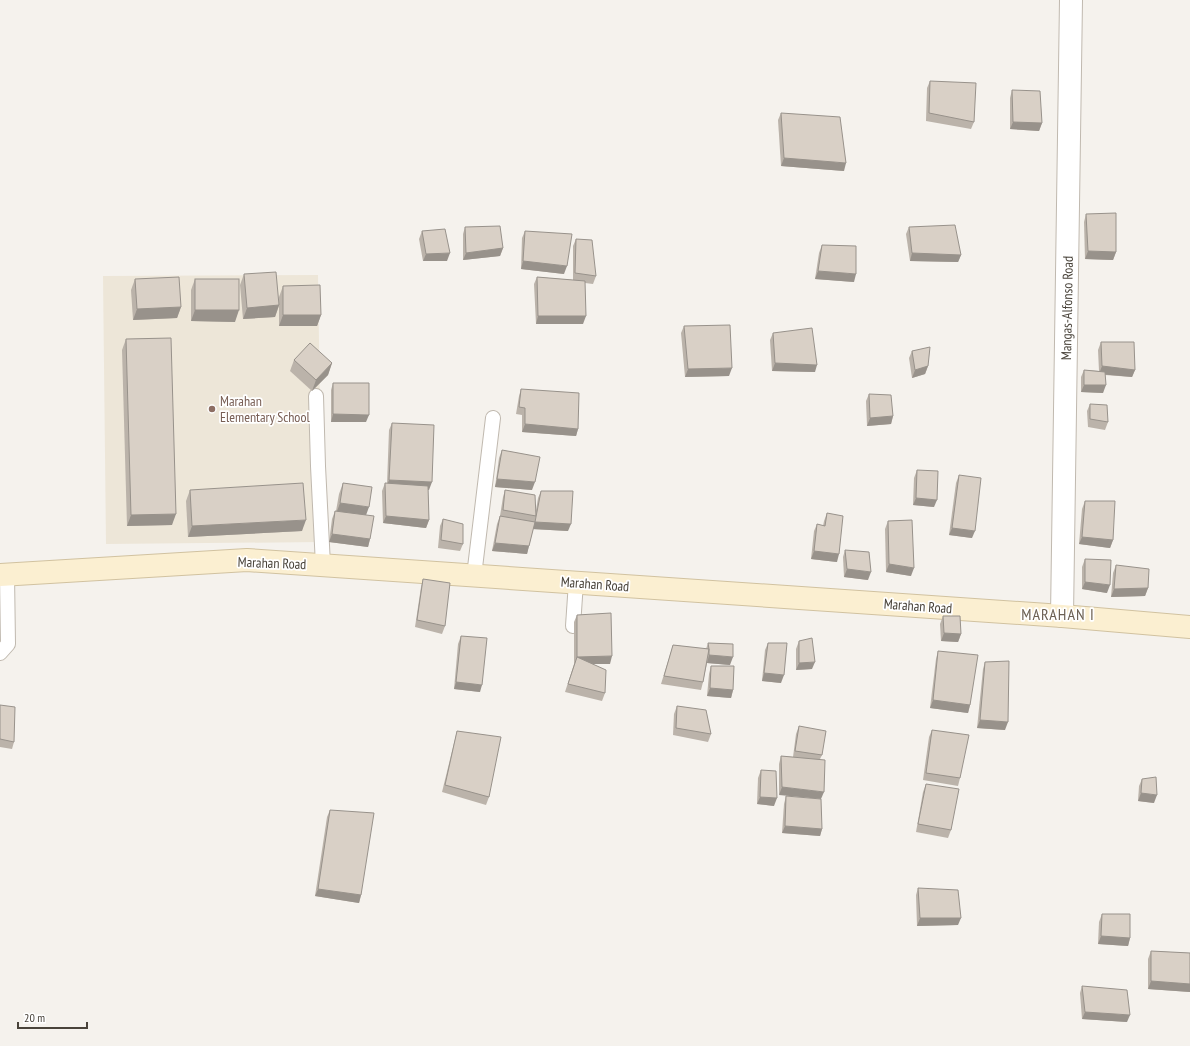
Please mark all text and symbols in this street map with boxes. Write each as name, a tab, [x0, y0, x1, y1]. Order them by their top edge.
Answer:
street label: Mangas-Alfonso Road	[1057, 256, 1077, 360]
place label: Marahan Elementary School	[220, 392, 310, 426]
marker: Marahan Elementary School	[207, 404, 217, 414]
street label: Marahan Road	[237, 553, 307, 573]
street label: Marahan Road	[560, 573, 630, 595]
street label: Marahan Road	[883, 595, 953, 617]
district label: MARAHAN I	[1021, 604, 1095, 624]
scale bar	[18, 1004, 87, 1030]
text: 20 m	[24, 1010, 45, 1025]

